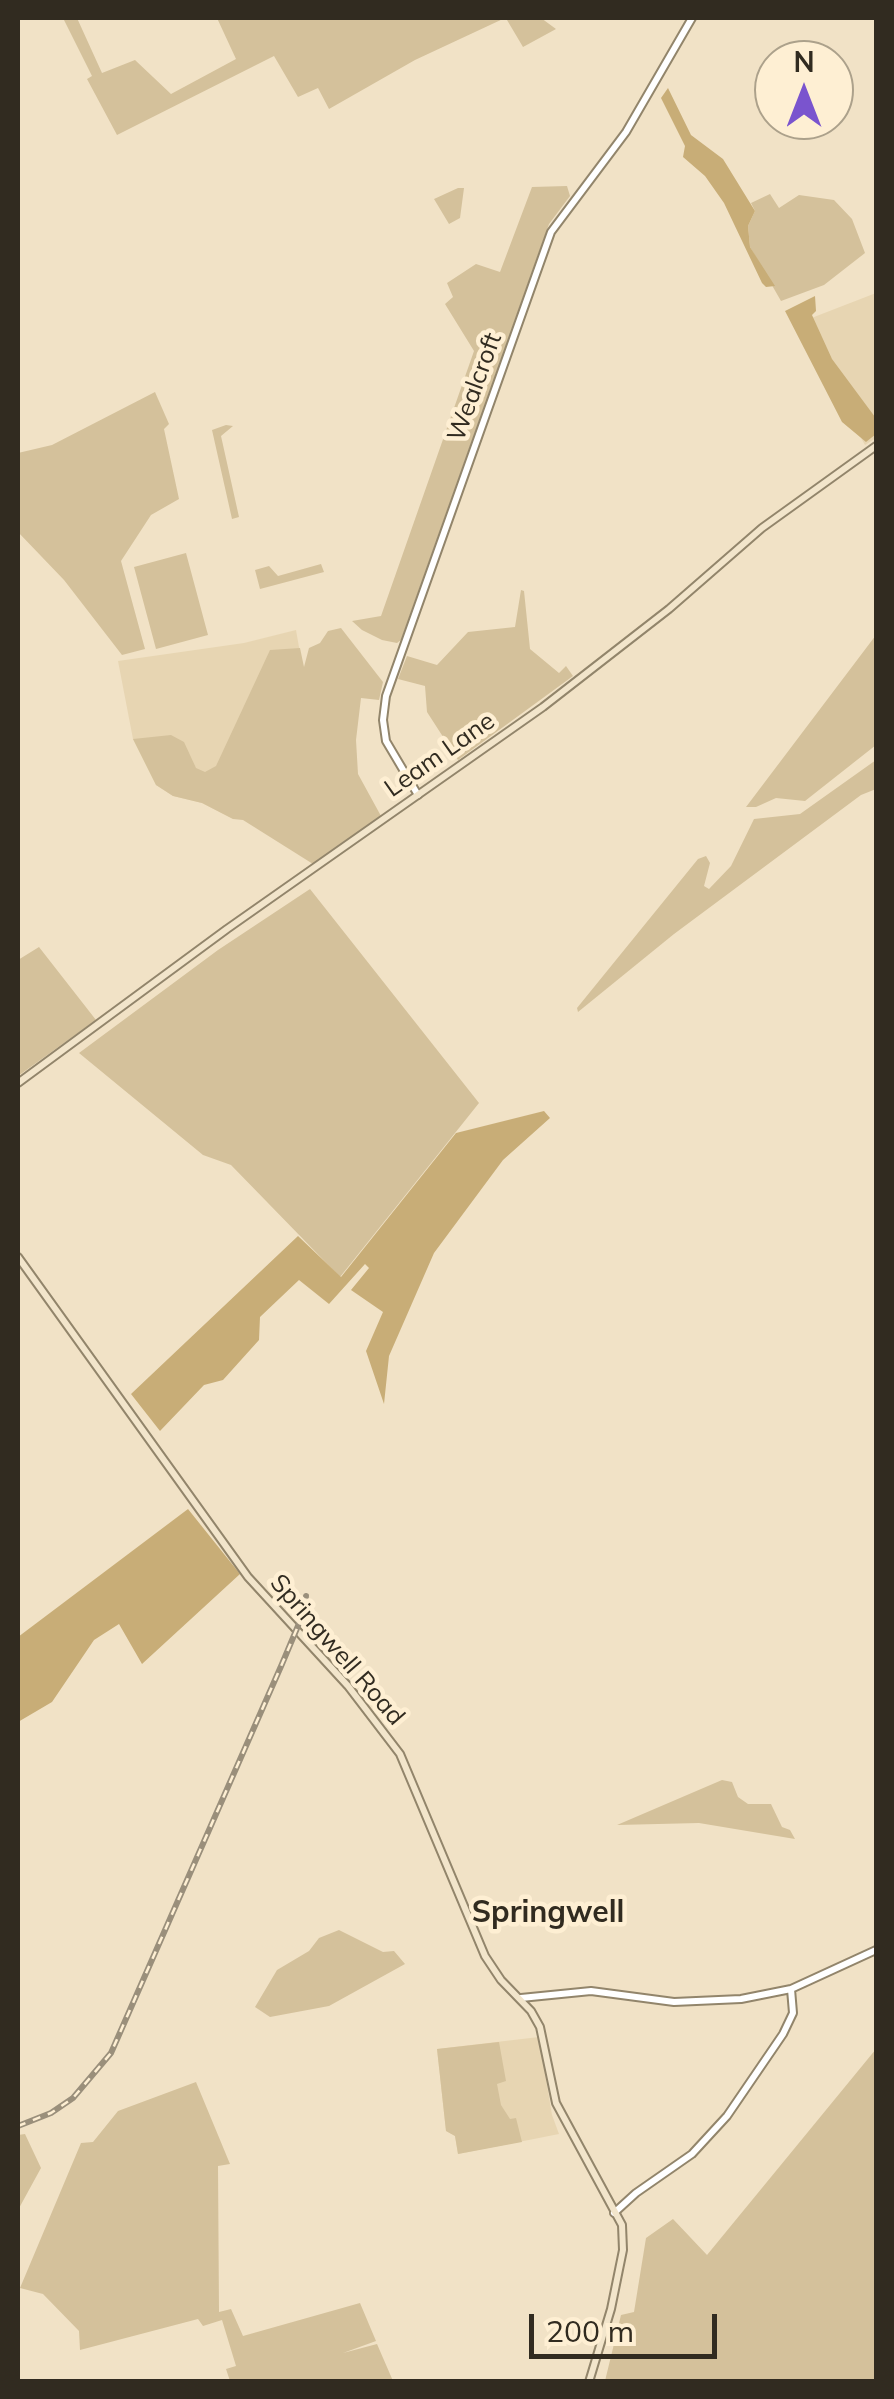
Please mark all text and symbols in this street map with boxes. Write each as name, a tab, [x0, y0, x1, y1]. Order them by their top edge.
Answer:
north arrow	[754, 40, 854, 140]
text: N	[793, 44, 815, 79]
street label: Wealcroft	[442, 329, 508, 445]
street label: Leam Lane	[379, 706, 501, 804]
street label: Springwell Road	[263, 1568, 411, 1732]
district label: Springwell	[472, 1895, 624, 1931]
scale bar	[534, 2294, 722, 2356]
text: 200 m	[546, 2312, 634, 2350]

